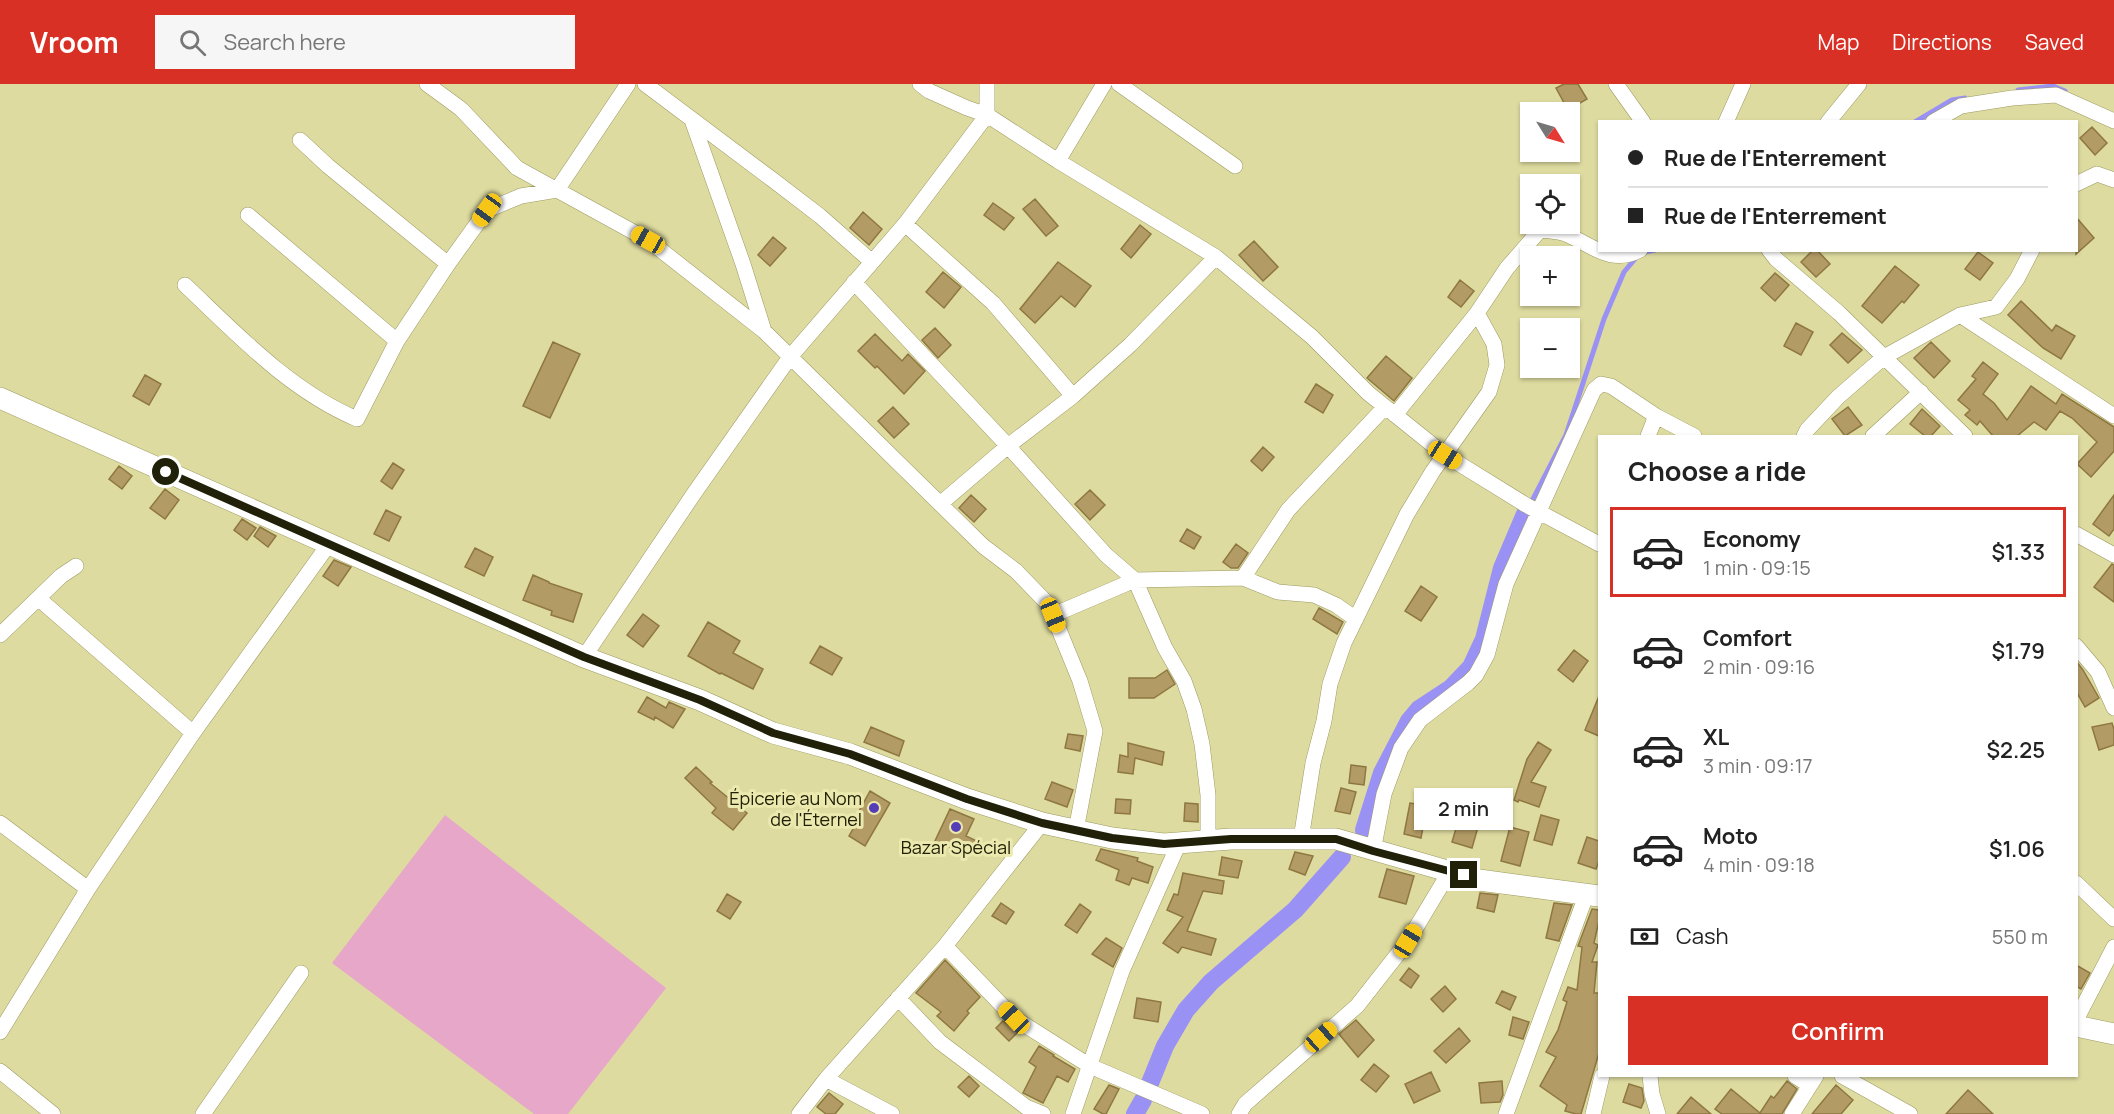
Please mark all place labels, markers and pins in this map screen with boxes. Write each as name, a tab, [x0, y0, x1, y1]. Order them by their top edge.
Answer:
place label: Épicerie au Nom de l'Éternel	[729, 786, 862, 831]
marker: Épicerie au Nom de l'Éternel	[867, 801, 881, 815]
marker: Bazar Spécial	[949, 820, 963, 834]
place label: Bazar Spécial	[901, 835, 1011, 859]

